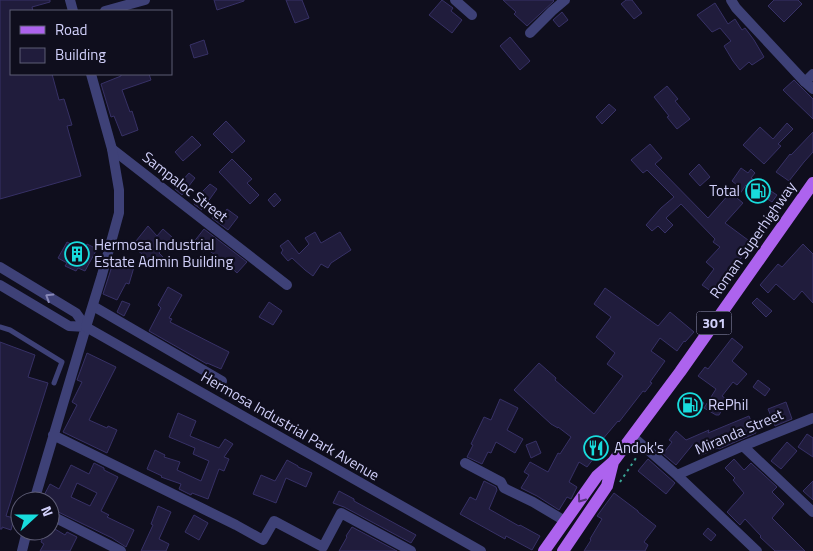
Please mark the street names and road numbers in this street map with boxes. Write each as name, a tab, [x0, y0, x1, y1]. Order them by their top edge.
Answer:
street label: Sampaloc Street	[137, 146, 234, 228]
street label: Roman Superhighway	[704, 176, 802, 303]
road number: 301	[696, 312, 732, 334]
street label: Hermosa Industrial Park Avenue	[197, 365, 384, 486]
street label: Miranda Street	[691, 402, 787, 461]

